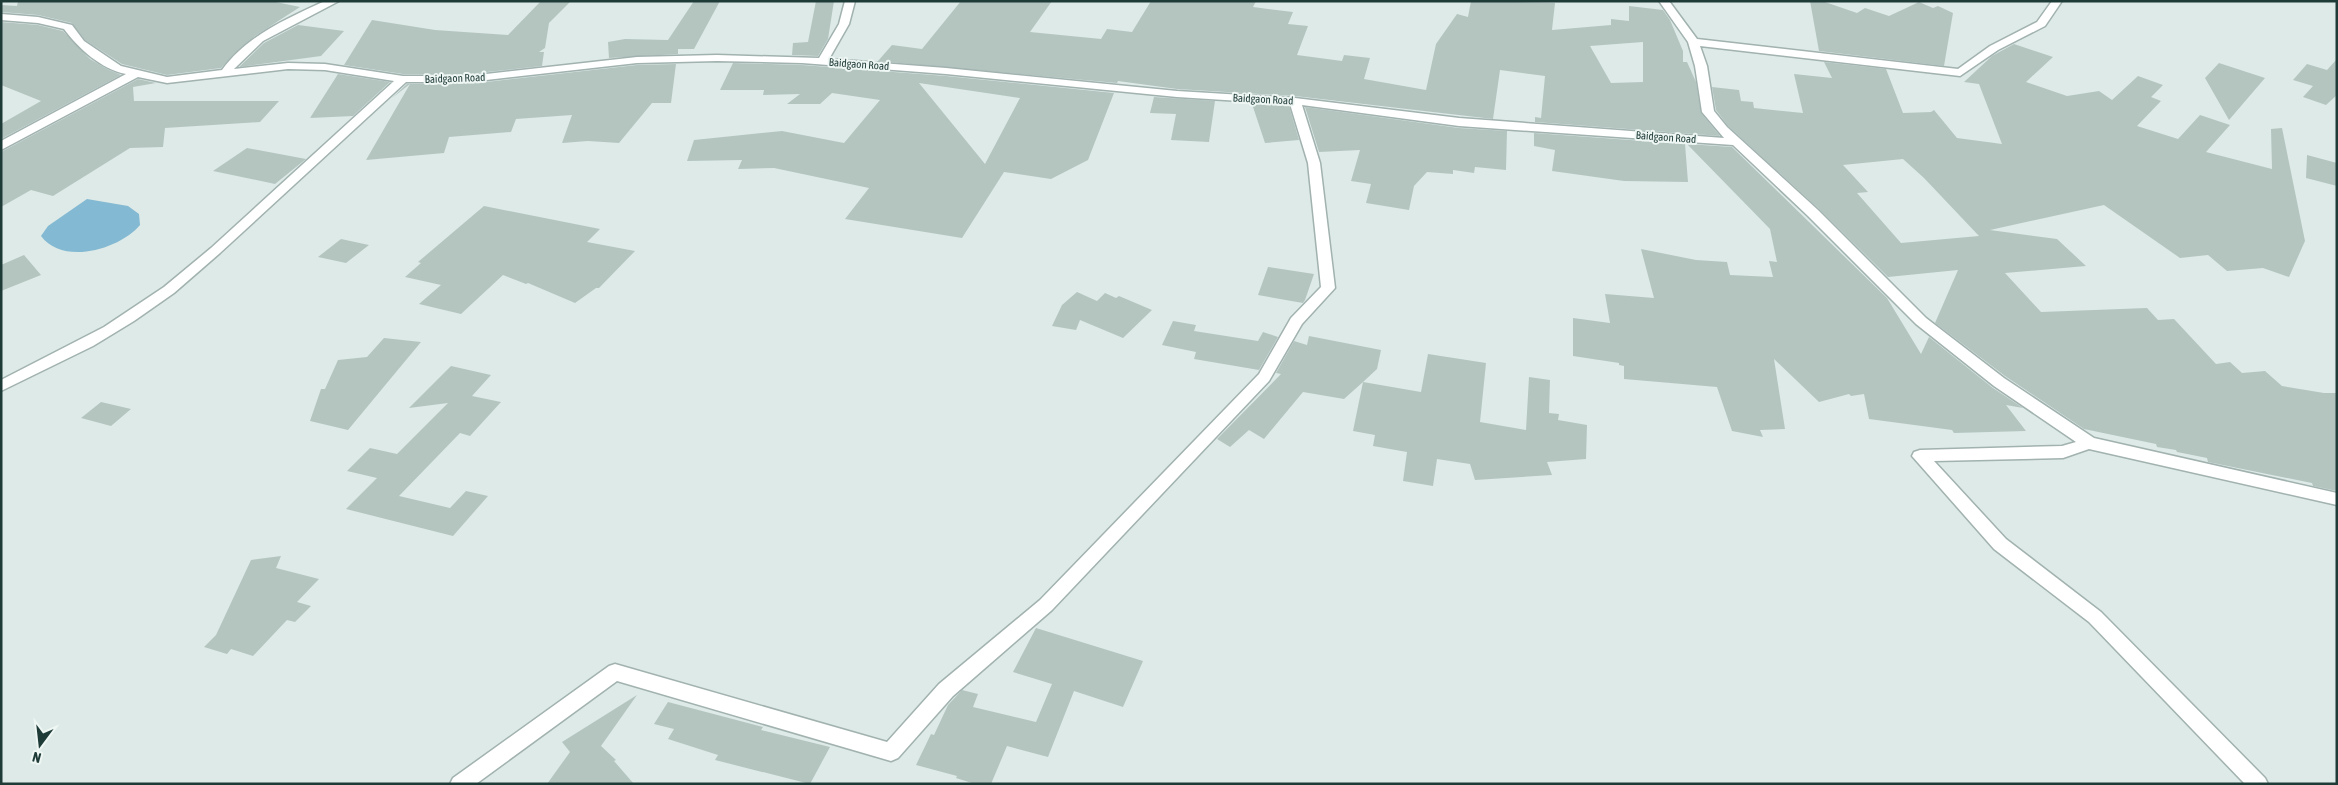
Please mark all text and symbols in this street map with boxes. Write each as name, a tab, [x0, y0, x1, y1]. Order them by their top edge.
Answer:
street label: Baidgaon Road	[828, 56, 890, 72]
street label: Baidgaon Road	[424, 71, 486, 85]
street label: Baidgaon Road	[1232, 91, 1294, 107]
street label: Baidgaon Road	[1635, 129, 1697, 145]
north arrow	[15, 720, 65, 770]
text: N	[31, 749, 43, 766]

